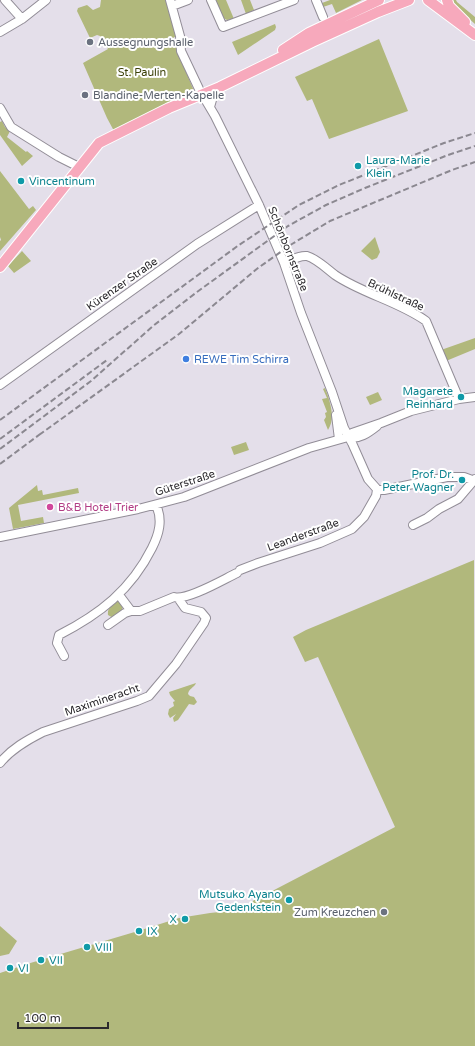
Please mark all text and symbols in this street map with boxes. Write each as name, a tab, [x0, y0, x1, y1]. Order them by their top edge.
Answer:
place label: Aussegnungshalle	[98, 36, 193, 49]
marker: Aussegnungshalle	[85, 37, 95, 47]
park label: St. Paulin	[118, 66, 166, 79]
place label: Blandine-Merten-Kapelle	[93, 89, 224, 102]
marker: Blandine-Merten-Kapelle	[80, 90, 90, 100]
place label: Laura-Marie Klein	[366, 154, 430, 180]
marker: Laura-Marie Klein	[353, 161, 363, 171]
place label: Vincentinum	[29, 175, 95, 188]
marker: Vincentinum	[16, 176, 26, 186]
street label: Schönbornstraße	[265, 205, 311, 293]
street label: Kürenzer Straße	[84, 255, 160, 313]
street label: Brühlstraße	[366, 276, 426, 314]
place label: REWE Tim Schirra	[194, 353, 289, 366]
marker: REWE Tim Schirra	[181, 354, 191, 364]
place label: Magarete Reinhard	[402, 385, 453, 411]
marker: Magarete Reinhard	[456, 392, 466, 402]
street label: Güterstraße	[153, 467, 217, 499]
place label: Prof. Dr. Peter Wagner	[382, 468, 455, 494]
marker: Prof. Dr. Peter Wagner	[457, 475, 467, 485]
place label: B&B Hotel Trier	[58, 501, 139, 514]
marker: B&B Hotel Trier	[45, 502, 55, 512]
street label: Leanderstraße	[265, 516, 341, 554]
street label: Maximineracht	[63, 681, 141, 719]
place label: Mutsuko Ayano Gedenkstein	[199, 888, 281, 914]
marker: Mutsuko Ayano Gedenkstein	[284, 895, 294, 905]
place label: Zum Kreuzchen	[294, 906, 376, 919]
marker: Zum Kreuzchen	[379, 907, 389, 917]
place label: X	[170, 913, 177, 926]
marker: X	[180, 914, 190, 924]
place label: IX	[147, 925, 158, 938]
marker: IX	[134, 926, 144, 936]
place label: VIII	[95, 941, 112, 954]
marker: VIII	[82, 942, 92, 952]
place label: VII	[49, 954, 63, 967]
marker: VII	[36, 955, 46, 965]
place label: VI	[18, 962, 29, 975]
marker: VI	[5, 963, 15, 973]
scale bar	[18, 1004, 108, 1030]
text: 100 m	[24, 1011, 61, 1025]

